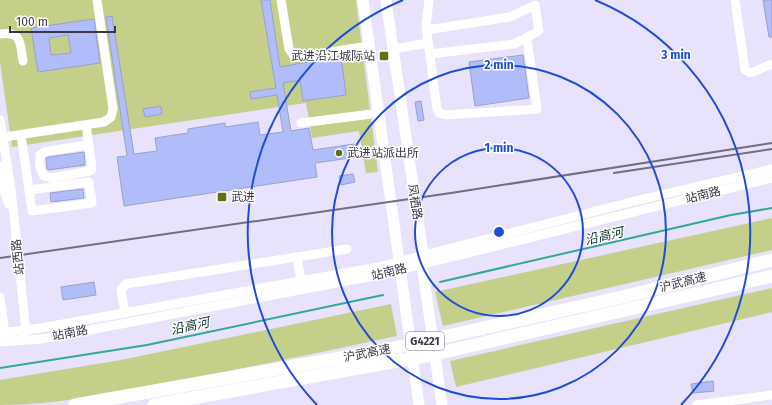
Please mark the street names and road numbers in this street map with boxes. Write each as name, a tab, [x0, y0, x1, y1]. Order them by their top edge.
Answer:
street label: 凤栖路	[405, 183, 425, 221]
street label: 站南路	[684, 184, 722, 206]
street label: 站西路	[9, 238, 27, 276]
street label: 站南路	[370, 261, 408, 283]
street label: 沪武高速	[658, 269, 708, 295]
street label: 站南路	[51, 323, 89, 343]
road number: G4221	[406, 332, 444, 350]
street label: 沪武高速	[342, 342, 392, 364]

